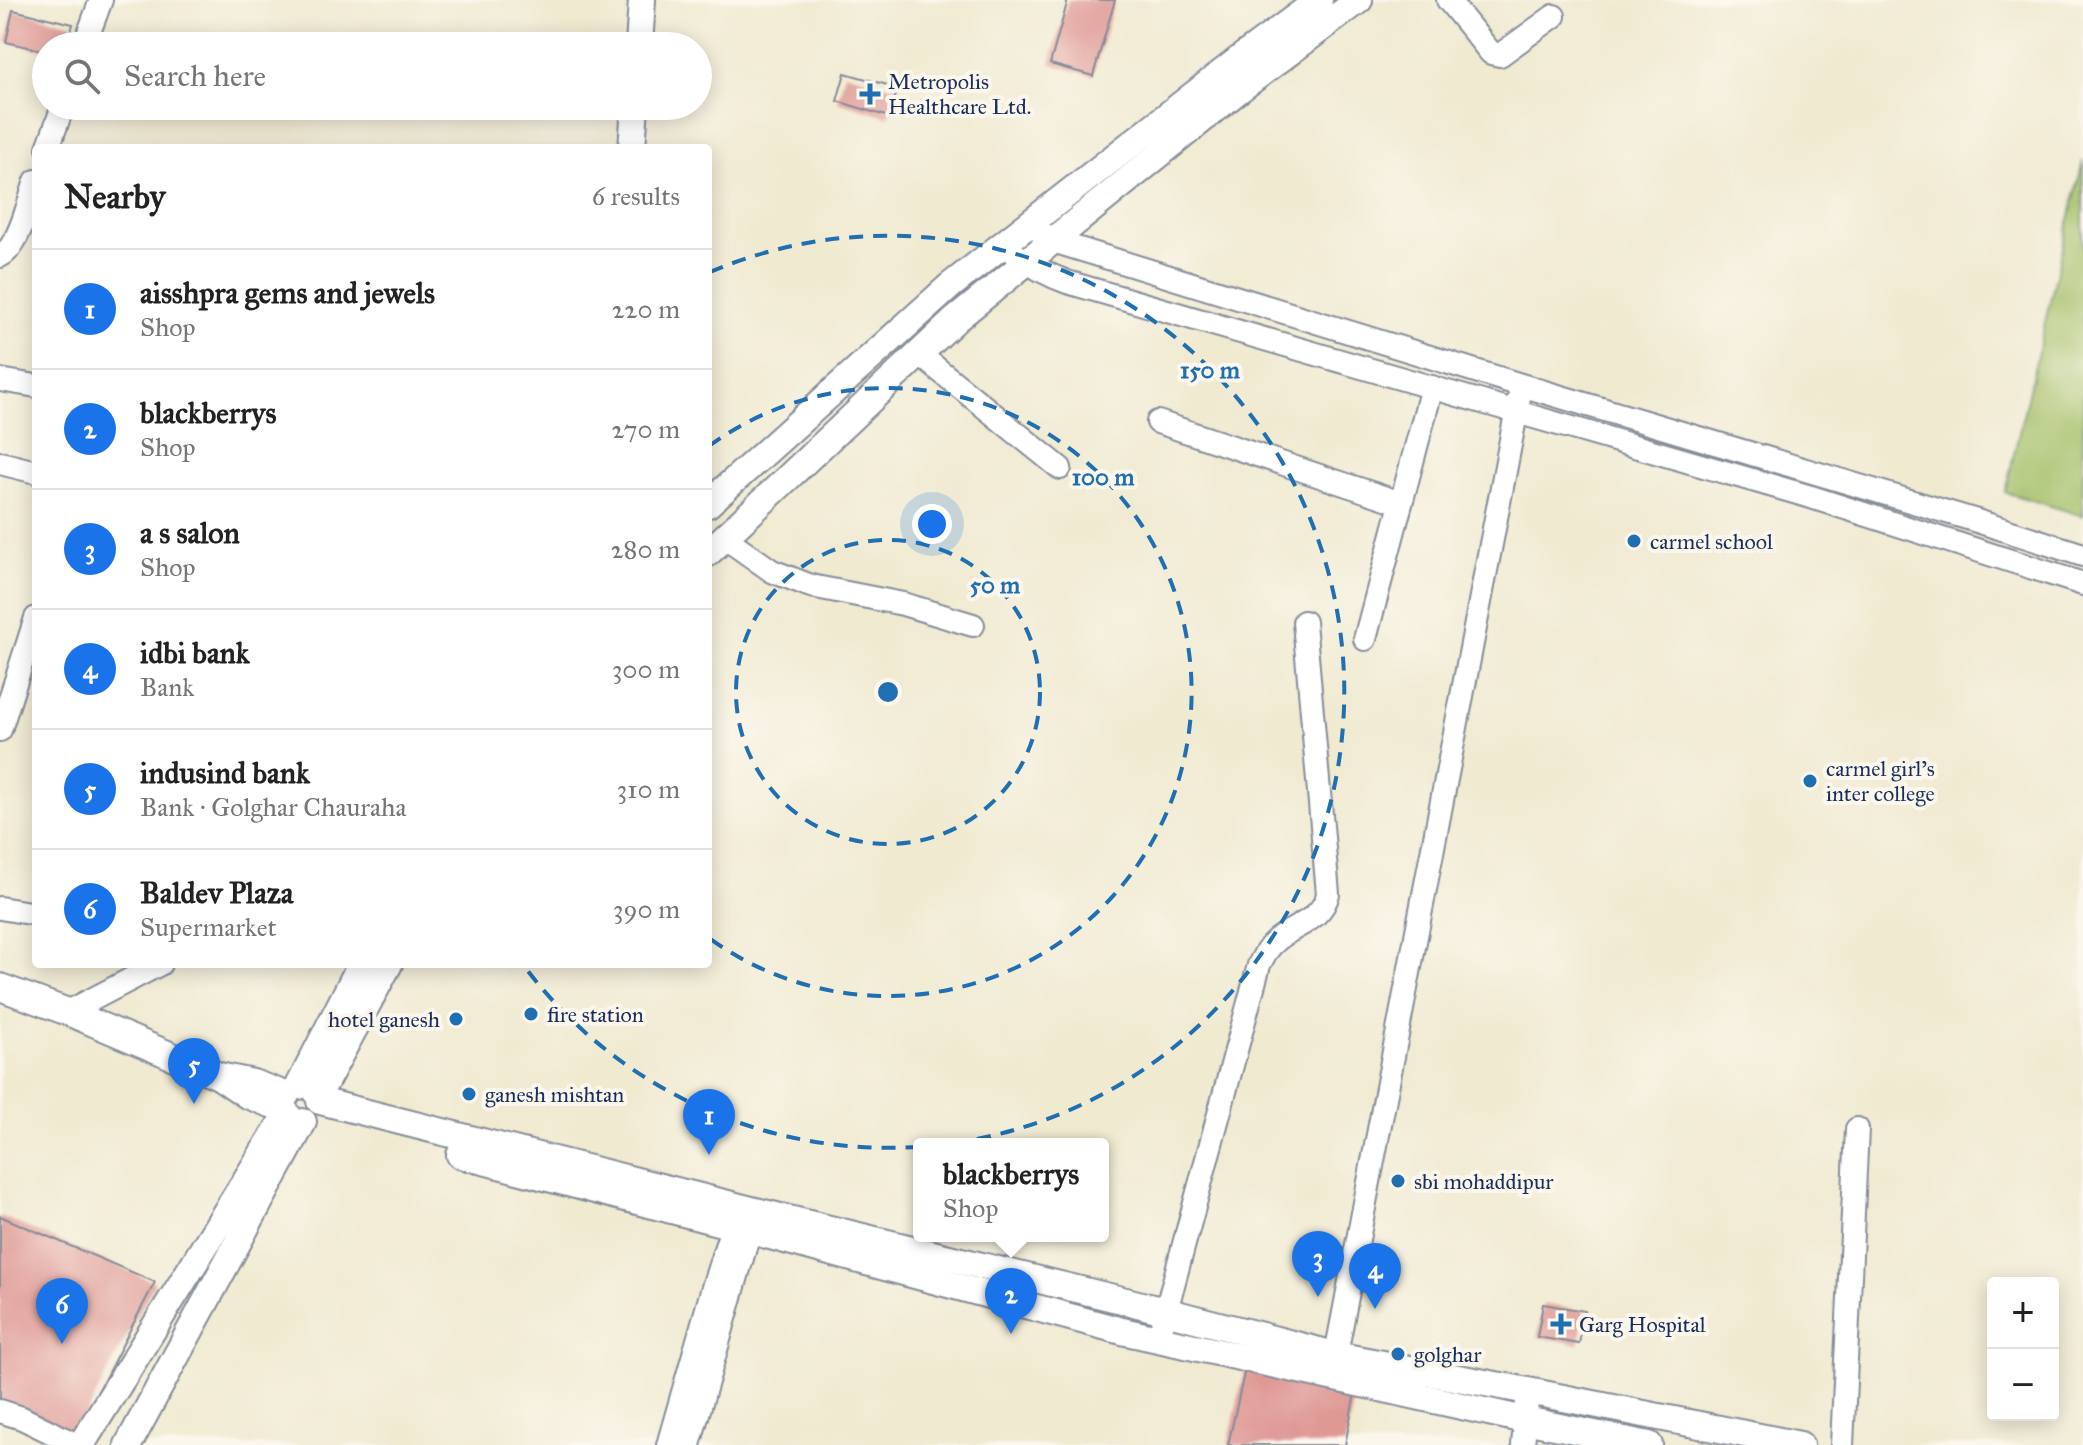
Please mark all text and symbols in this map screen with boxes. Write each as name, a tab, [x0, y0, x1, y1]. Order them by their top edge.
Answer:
search box	[32, 32, 712, 120]
icon: search	[60, 54, 104, 98]
text: Search here	[124, 58, 266, 94]
place label: Metropolis Healthcare Ltd.	[888, 68, 1031, 120]
marker: Metropolis Healthcare Ltd.	[859, 83, 881, 105]
text: Nearby	[64, 176, 166, 217]
text: 6 results	[592, 180, 680, 212]
text: aisshpra gems and jewels	[140, 275, 435, 311]
text: 1	[85, 293, 95, 325]
text: 220 m	[612, 293, 680, 325]
text: Shop	[140, 311, 196, 343]
text: 150 m	[1180, 355, 1241, 385]
text: blackberrys	[140, 395, 276, 431]
text: 2	[84, 413, 96, 445]
text: 270 m	[611, 413, 680, 445]
text: Shop	[140, 431, 196, 463]
text: 100 m	[1072, 462, 1135, 492]
your location	[912, 504, 952, 544]
text: a s salon	[140, 515, 240, 551]
place label: carmel school	[1650, 528, 1773, 555]
marker: carmel school	[1625, 532, 1643, 550]
text: 3	[85, 533, 95, 565]
text: 280 m	[611, 533, 680, 565]
text: Shop	[140, 551, 196, 583]
text: 50 m	[970, 570, 1021, 600]
text: idbi bank	[140, 635, 250, 671]
text: 4	[83, 653, 97, 685]
text: 300 m	[612, 653, 680, 685]
text: Bank	[140, 671, 194, 703]
centre of rings	[874, 678, 902, 706]
text: indusind bank	[140, 755, 310, 791]
place label: carmel girl's inter college	[1826, 755, 1935, 807]
marker: carmel girl's inter college	[1801, 772, 1819, 790]
text: 5	[84, 773, 96, 805]
text: 310 m	[617, 773, 680, 805]
text: Bank · Golghar Chauraha	[140, 791, 406, 823]
text: Baldev Plaza	[140, 875, 293, 911]
text: 6	[83, 893, 97, 925]
text: 390 m	[613, 893, 680, 925]
text: Supermarket	[140, 911, 277, 943]
place label: fire station	[547, 1001, 644, 1028]
marker: fire station	[522, 1005, 540, 1023]
place label: hotel ganesh	[328, 1006, 440, 1033]
marker: hotel ganesh	[447, 1010, 465, 1028]
pin: 5	[168, 1038, 220, 1104]
place label: ganesh mishtan	[485, 1081, 624, 1108]
marker: ganesh mishtan	[460, 1085, 478, 1103]
pin: 1	[683, 1089, 735, 1155]
popup	[913, 1138, 1109, 1242]
text: blackberrys	[943, 1156, 1079, 1192]
place label: sbi mohaddipur	[1414, 1168, 1554, 1195]
marker: sbi mohaddipur	[1389, 1172, 1407, 1190]
text: Shop	[943, 1192, 998, 1224]
pin: 3	[1292, 1231, 1344, 1297]
pin: 4	[1349, 1243, 1401, 1309]
pin: 2	[985, 1268, 1037, 1334]
map controls	[1987, 1277, 2059, 1421]
button: +	[1987, 1277, 2059, 1349]
pin: 6	[36, 1278, 88, 1344]
place label: Garg Hospital	[1579, 1311, 1706, 1338]
marker: Garg Hospital	[1550, 1313, 1572, 1335]
place label: golghar	[1414, 1341, 1482, 1368]
marker: golghar	[1389, 1345, 1407, 1363]
button: −	[1987, 1349, 2059, 1421]

